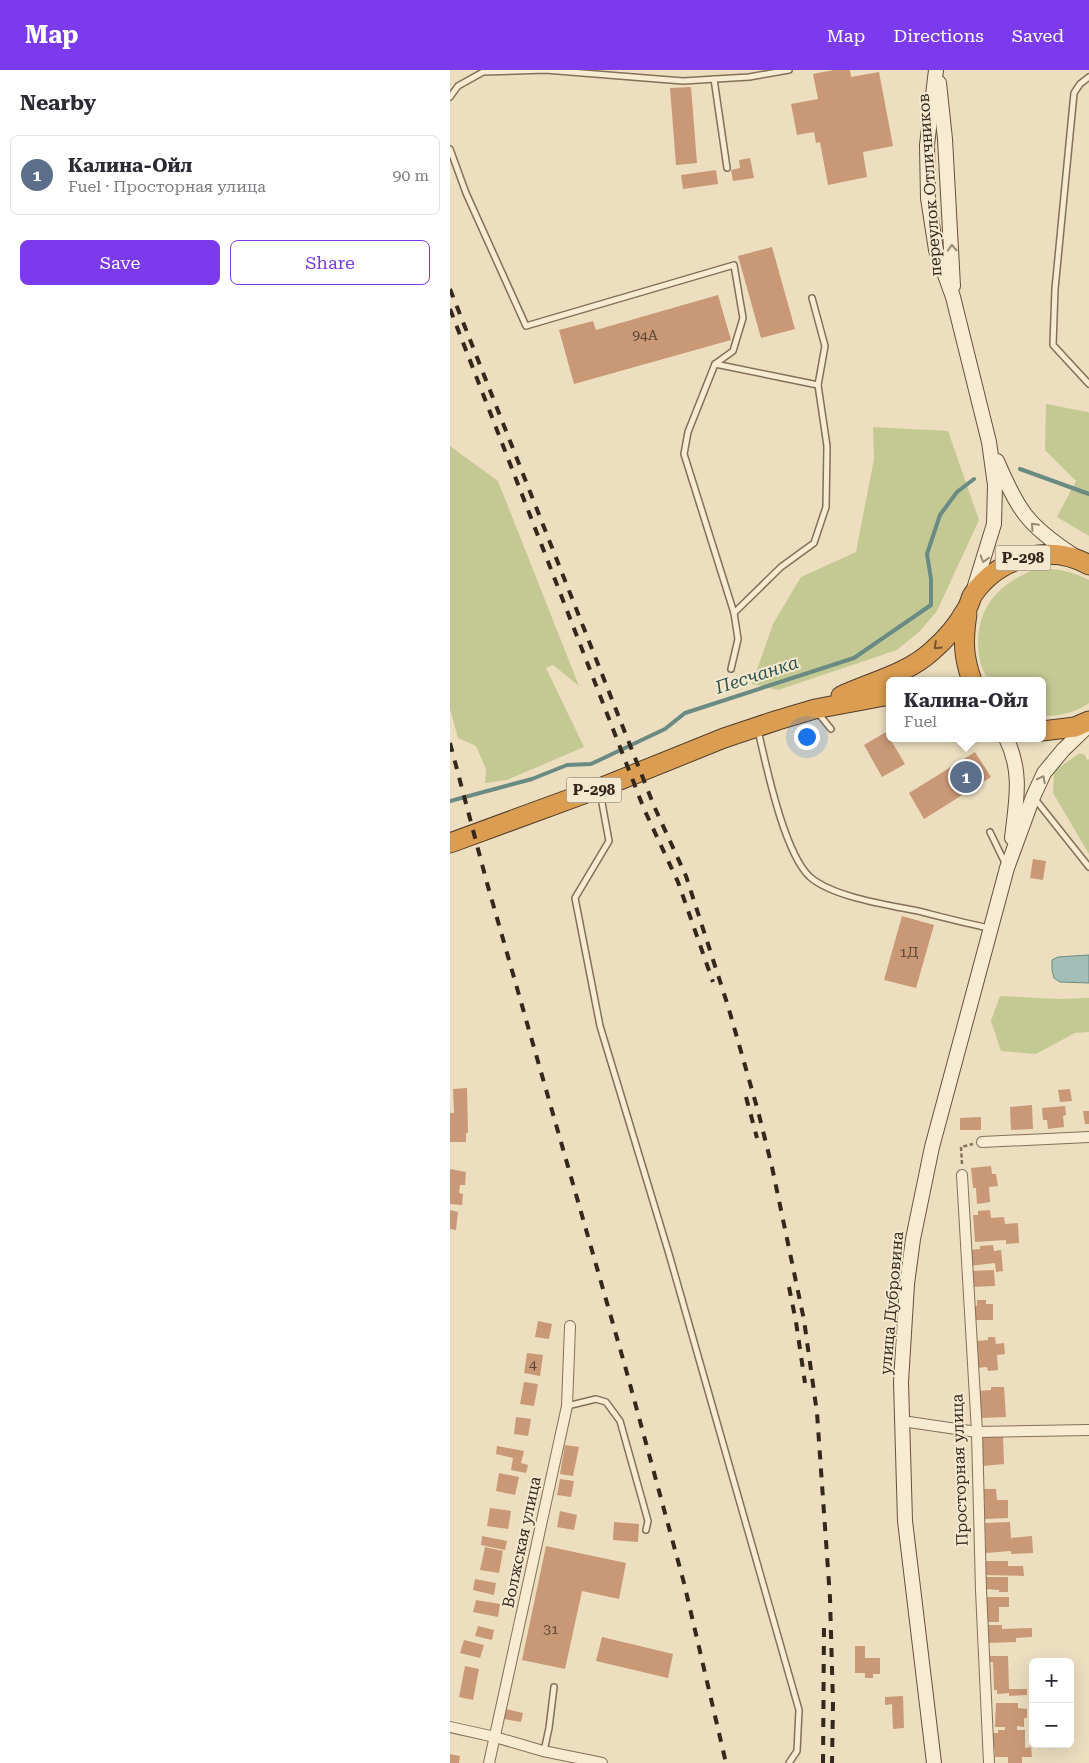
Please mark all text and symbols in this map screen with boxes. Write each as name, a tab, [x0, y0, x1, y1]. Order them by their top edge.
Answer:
text: Map	[25, 21, 79, 49]
text: Map	[827, 25, 865, 46]
text: Directions	[893, 25, 984, 46]
text: Saved	[1012, 25, 1064, 46]
text: Nearby	[20, 91, 96, 115]
street label: переулок Отличников	[914, 93, 945, 277]
text: Калина-Ойл	[68, 154, 192, 177]
text: 1	[33, 166, 41, 185]
text: 90 m	[392, 166, 429, 185]
text: Fuel · Просторная улица	[68, 177, 266, 196]
button: Save	[20, 240, 220, 285]
button: Share	[230, 240, 430, 285]
one-way arrow	[946, 244, 957, 252]
house number: 94А	[632, 327, 658, 343]
one-way arrow	[1031, 522, 1040, 531]
road number: Р-298	[996, 546, 1050, 570]
one-way arrow	[980, 554, 990, 563]
one-way arrow	[934, 640, 943, 649]
water label: Песчанка	[712, 651, 801, 698]
popup	[886, 677, 1046, 742]
text: Калина-Ойл	[904, 689, 1028, 712]
text: Fuel	[904, 712, 937, 731]
your location	[794, 724, 820, 750]
pin: 1	[950, 758, 982, 796]
one-way arrow	[1036, 775, 1046, 784]
road number: Р-298	[566, 778, 622, 802]
house number: 1Д	[899, 944, 919, 960]
street label: улица Дубровина	[876, 1230, 907, 1376]
house number: 4	[529, 1356, 537, 1372]
street label: Просторная улица	[947, 1393, 972, 1547]
street label: Волжская улица	[498, 1474, 545, 1610]
house number: 31	[543, 1621, 559, 1637]
map controls	[1029, 1658, 1074, 1748]
button: +	[1029, 1658, 1074, 1703]
button: −	[1029, 1703, 1074, 1748]

